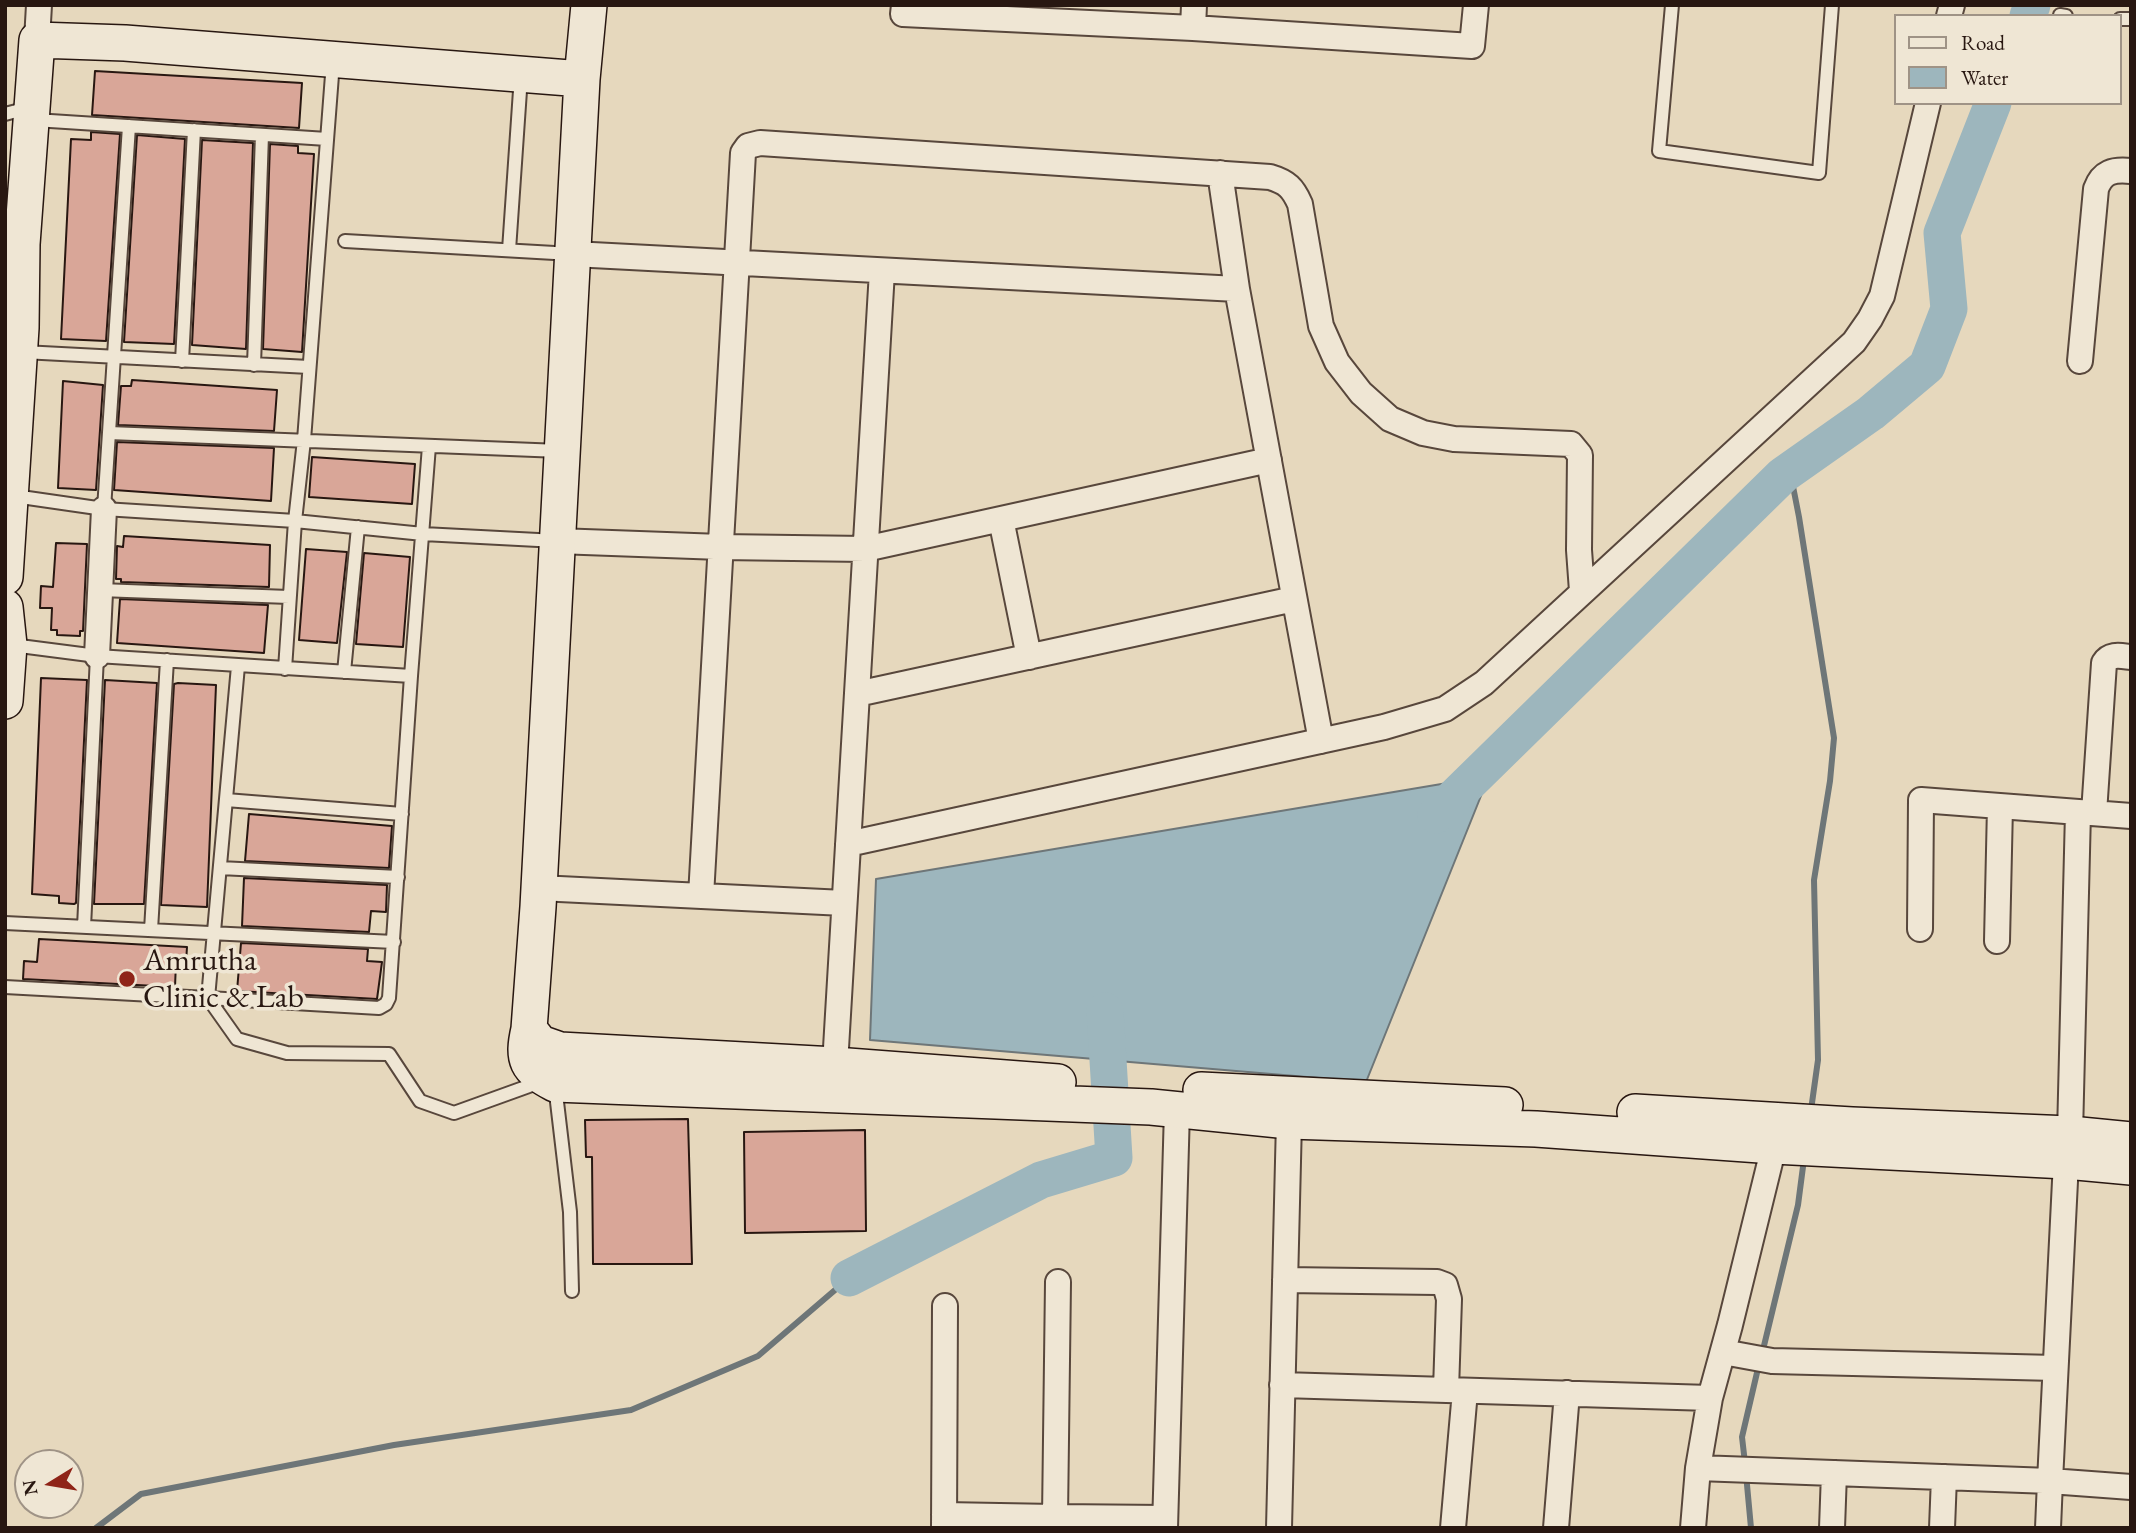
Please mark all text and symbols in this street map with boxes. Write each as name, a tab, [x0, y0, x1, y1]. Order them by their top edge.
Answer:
legend	[1895, 14, 2122, 105]
text: Road	[1961, 29, 2005, 56]
text: Water	[1961, 64, 2008, 91]
place label: Amrutha Clinic & Lab	[143, 942, 304, 1017]
marker: Amrutha Clinic & Lab	[117, 969, 137, 989]
north arrow	[14, 1449, 84, 1519]
text: N	[16, 1478, 44, 1498]

